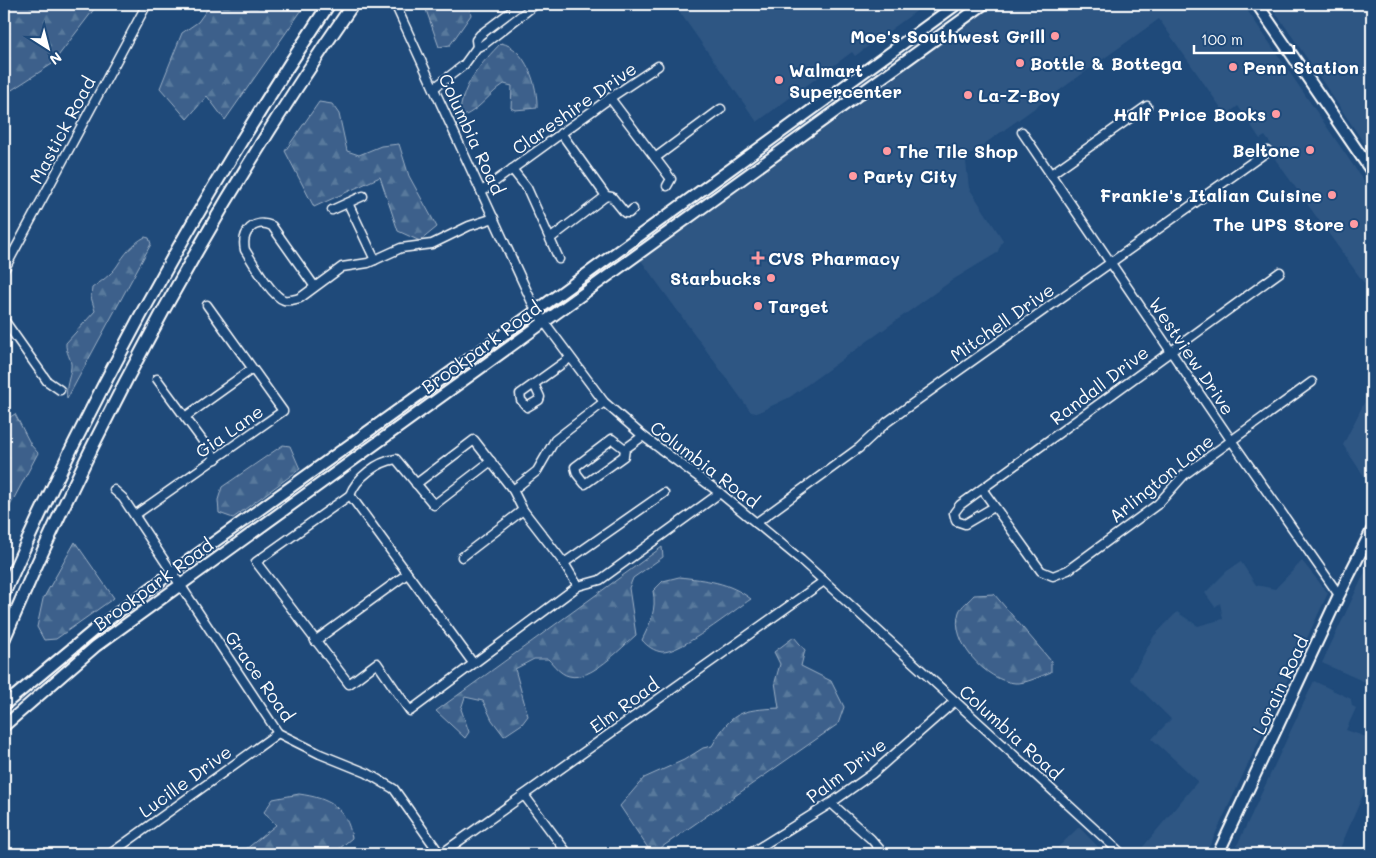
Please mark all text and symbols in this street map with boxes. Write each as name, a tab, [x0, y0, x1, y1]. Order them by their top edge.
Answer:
north arrow	[22, 22, 72, 72]
scale bar	[1194, 22, 1294, 54]
place label: Moe's Southwest Grill	[850, 24, 1045, 48]
text: 100 m	[1201, 29, 1243, 49]
marker: Moe's Southwest Grill	[1049, 30, 1061, 42]
text: N	[46, 48, 66, 70]
place label: Bottle & Bottega	[1030, 51, 1183, 75]
place label: Penn Station	[1243, 55, 1359, 79]
street label: Clareshire Drive	[507, 56, 641, 160]
marker: Bottle & Bottega	[1014, 57, 1026, 69]
place label: Walmart Supercenter	[789, 58, 902, 103]
marker: Penn Station	[1227, 61, 1239, 73]
street label: Columbia Road	[433, 70, 511, 198]
street label: Mastick Road	[24, 72, 100, 188]
marker: Walmart Supercenter	[773, 74, 785, 86]
place label: La-Z-Boy	[978, 83, 1061, 107]
marker: La-Z-Boy	[962, 89, 974, 101]
place label: Half Price Books	[1113, 102, 1266, 126]
marker: Half Price Books	[1270, 108, 1282, 120]
place label: Beltone	[1232, 138, 1300, 162]
place label: The Tile Shop	[897, 139, 1018, 163]
marker: Beltone	[1304, 144, 1316, 156]
marker: The Tile Shop	[881, 145, 893, 157]
place label: Party City	[863, 164, 957, 188]
marker: Party City	[847, 170, 859, 182]
place label: Frankie's Italian Cuisine	[1100, 183, 1322, 207]
marker: Frankie's Italian Cuisine	[1326, 189, 1338, 201]
place label: The UPS Store	[1213, 212, 1344, 236]
marker: The UPS Store	[1348, 218, 1360, 230]
place label: CVS Pharmacy	[768, 246, 900, 270]
marker: CVS Pharmacy	[752, 252, 764, 264]
place label: Starbucks	[670, 266, 761, 290]
marker: Starbucks	[765, 272, 777, 284]
street label: Mitchell Drive	[945, 277, 1059, 367]
street label: Westview Drive	[1144, 292, 1240, 420]
place label: Target	[768, 294, 829, 318]
street label: Brookpark Road	[416, 295, 546, 399]
marker: Target	[752, 300, 764, 312]
street label: Randall Drive	[1045, 340, 1153, 430]
street label: Gia Lane	[190, 399, 268, 463]
street label: Columbia Road	[645, 415, 765, 513]
street label: Arlington Lane	[1104, 428, 1218, 528]
street label: Brookpark Road	[88, 532, 218, 636]
street label: Grace Road	[220, 626, 300, 726]
street label: Lorain Road	[1247, 632, 1313, 738]
street label: Elm Road	[585, 672, 663, 738]
street label: Columbia Road	[954, 679, 1068, 785]
street label: Palm Drive	[801, 732, 891, 808]
street label: Lucille Drive	[134, 739, 236, 823]

